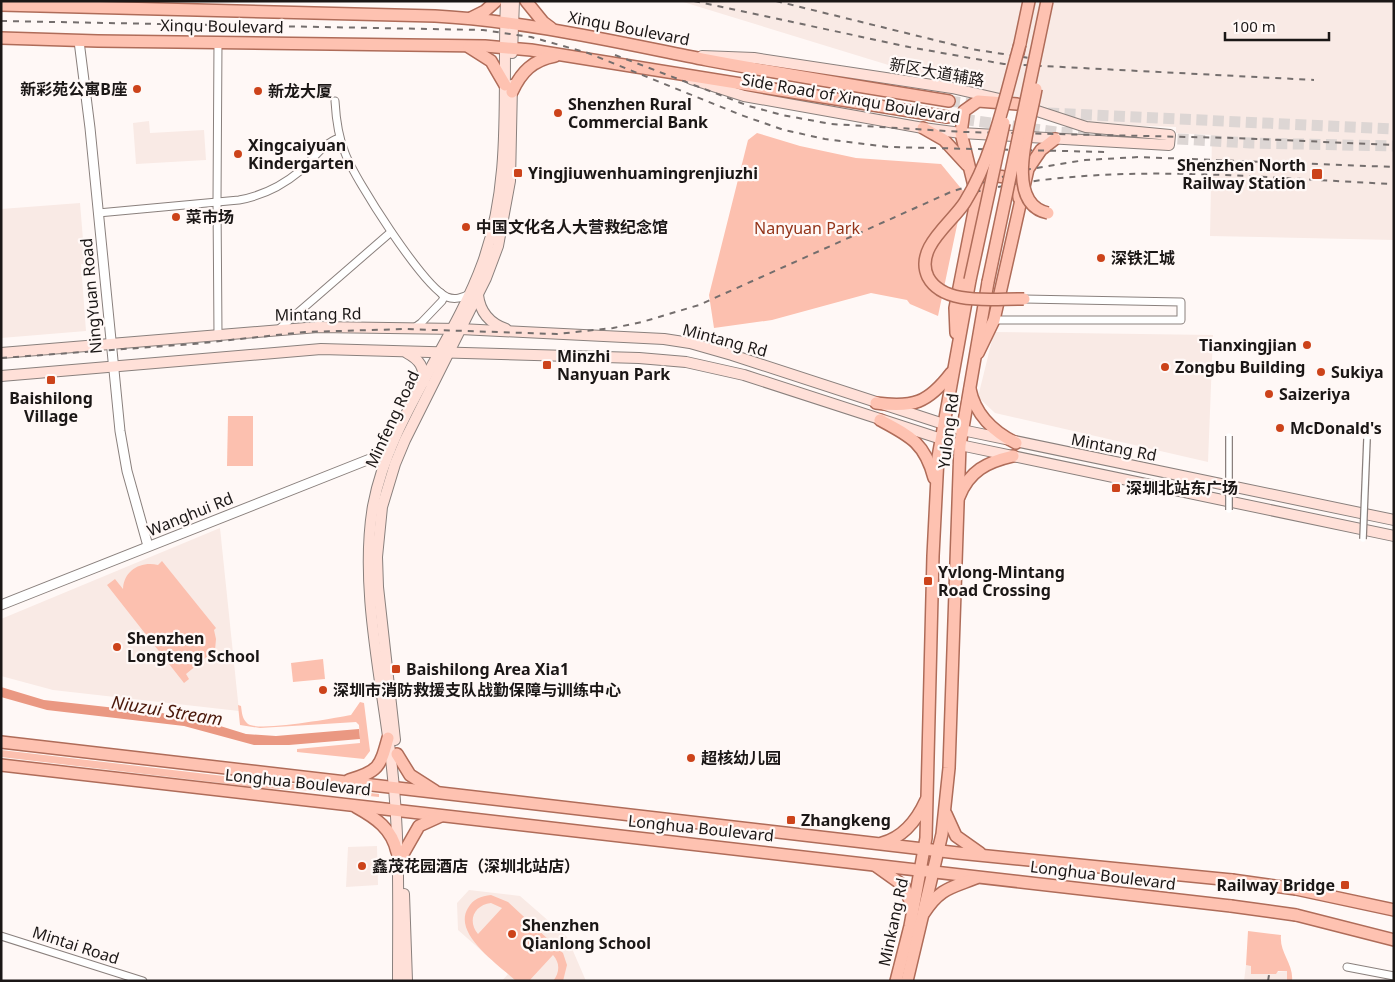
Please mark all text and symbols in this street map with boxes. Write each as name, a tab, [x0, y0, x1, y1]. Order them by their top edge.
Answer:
street label: Xinqu Boulevard	[566, 5, 692, 51]
scale bar	[1225, 10, 1329, 42]
street label: Xinqu Boulevard	[160, 14, 284, 38]
text: 100 m	[1232, 16, 1276, 36]
street label: 新区大道辅路	[888, 53, 986, 91]
street label: Side Road of Xinqu Boulevard	[740, 68, 962, 128]
place label: 新彩苑公寓B座	[20, 78, 127, 100]
place label: 新龙大厦	[268, 80, 332, 102]
marker: 新彩苑公寓B座	[131, 83, 143, 95]
marker: 新龙大厦	[252, 85, 264, 97]
place label: Shenzhen Rural Commercial Bank	[568, 93, 708, 133]
marker: Shenzhen Rural Commercial Bank	[552, 107, 564, 119]
place label: Xingcaiyuan Kindergarten	[248, 134, 354, 174]
marker: Xingcaiyuan Kindergarten	[232, 148, 244, 160]
place label: Shenzhen North Railway Station	[1177, 154, 1306, 194]
place label: Yingjiuwenhuamingrenjiuzhi	[528, 162, 758, 184]
marker: Yingjiuwenhuamingrenjiuzhi	[512, 167, 524, 179]
marker: Shenzhen North Railway Station	[1310, 167, 1324, 181]
place label: 菜市场	[186, 206, 234, 228]
marker: 菜市场	[170, 211, 182, 223]
place label: 中国文化名人大营救纪念馆	[476, 216, 668, 238]
park label: Nanyuan Park	[754, 217, 860, 239]
marker: 中国文化名人大营救纪念馆	[460, 221, 472, 233]
street label: NingYuan Road	[75, 237, 107, 355]
place label: 深铁汇城	[1111, 247, 1175, 269]
marker: 深铁汇城	[1095, 252, 1107, 264]
street label: Mintang Rd	[274, 302, 362, 326]
street label: Mintang Rd	[680, 318, 770, 362]
place label: Tianxingjian	[1199, 334, 1297, 356]
marker: Tianxingjian	[1301, 339, 1313, 351]
place label: Minzhi Nanyuan Park	[557, 345, 670, 385]
place label: Zongbu Building	[1175, 356, 1305, 378]
marker: Minzhi Nanyuan Park	[541, 359, 553, 371]
marker: Zongbu Building	[1159, 361, 1171, 373]
place label: Sukiya	[1331, 361, 1384, 383]
marker: Sukiya	[1315, 366, 1327, 378]
street label: Minfeng Road	[360, 367, 424, 471]
marker: Baishilong Village	[45, 374, 57, 386]
place label: Saizeriya	[1279, 383, 1350, 405]
place label: Baishilong Village	[9, 387, 93, 427]
marker: Saizeriya	[1263, 388, 1275, 400]
street label: Yulong Rd	[932, 392, 964, 470]
place label: McDonald's	[1290, 417, 1382, 439]
marker: McDonald's	[1274, 422, 1286, 434]
street label: Mintang Rd	[1069, 428, 1159, 466]
place label: 深圳北站东广场	[1126, 477, 1238, 499]
marker: 深圳北站东广场	[1110, 482, 1122, 494]
street label: Wanghui Rd	[144, 487, 236, 541]
place label: Yvlong-Mintang Road Crossing	[938, 561, 1065, 601]
marker: Yvlong-Mintang Road Crossing	[922, 575, 934, 587]
place label: Shenzhen Longteng School	[127, 627, 260, 667]
marker: Shenzhen Longteng School	[111, 641, 123, 653]
place label: Baishilong Area Xia1	[406, 658, 569, 680]
marker: Baishilong Area Xia1	[390, 663, 402, 675]
place label: 深圳市消防救援支队战勤保障与训练中心	[333, 679, 621, 701]
marker: 深圳市消防救援支队战勤保障与训练中心	[317, 684, 329, 696]
water label: Niuzui Stream	[110, 689, 225, 731]
place label: 超核幼儿园	[701, 747, 781, 769]
marker: 超核幼儿园	[685, 752, 697, 764]
street label: Longhua Boulevard	[224, 763, 372, 801]
street label: Longhua Boulevard	[627, 809, 775, 847]
place label: Zhangkeng	[801, 809, 891, 831]
marker: Zhangkeng	[785, 814, 797, 826]
place label: 鑫茂花园酒店（深圳北站店）	[372, 855, 580, 877]
street label: Longhua Boulevard	[1029, 855, 1177, 895]
marker: 鑫茂花园酒店（深圳北站店）	[356, 860, 368, 872]
place label: Railway Bridge	[1216, 874, 1335, 896]
street label: Minkang Rd	[873, 876, 913, 968]
marker: Railway Bridge	[1339, 879, 1351, 891]
place label: Shenzhen Qianlong School	[522, 914, 651, 954]
street label: Mintai Road	[30, 921, 122, 969]
marker: Shenzhen Qianlong School	[506, 928, 518, 940]

